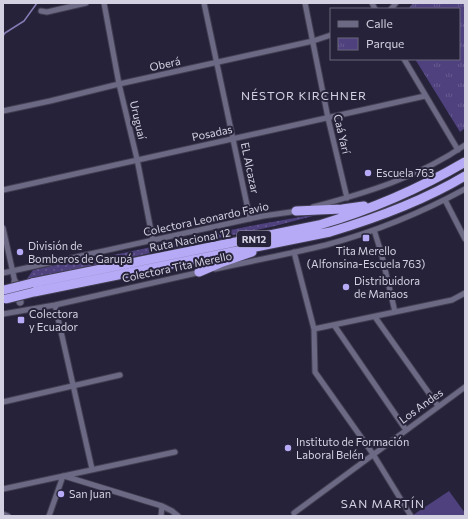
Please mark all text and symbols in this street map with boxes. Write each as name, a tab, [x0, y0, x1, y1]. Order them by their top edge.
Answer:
legend	[330, 8, 460, 60]
text: Calle	[366, 16, 393, 30]
text: Parque	[366, 36, 404, 50]
street label: Oberá	[148, 54, 182, 73]
district label: NÉSTOR KIRCHNER	[241, 88, 367, 102]
street label: Uruguaí	[128, 99, 149, 142]
street label: Caá Yarí	[332, 113, 354, 156]
street label: Posadas	[190, 122, 233, 143]
street label: EL Alcazar	[239, 141, 262, 195]
place label: Escuela 763	[376, 166, 434, 179]
marker: Escuela 763	[363, 168, 373, 178]
street label: Colectora Leonardo Favio	[142, 199, 270, 238]
street label: Ruta Nacional 12	[148, 225, 232, 254]
road number: RN12	[237, 231, 271, 247]
marker: Tita Merello (Alfonsina-Escuela 763)	[361, 233, 371, 243]
place label: División de Bomberos de Garupá	[28, 239, 132, 265]
place label: Tita Merello (Alfonsina-Escuela 763)	[307, 244, 425, 270]
marker: División de Bomberos de Garupá	[15, 247, 25, 257]
street label: Colectora Tita Merello	[121, 248, 233, 285]
place label: Distribuidora de Manaos	[354, 274, 420, 300]
marker: Distribuidora de Manaos	[341, 282, 351, 292]
place label: Colectora y Ecuador	[29, 307, 79, 333]
marker: Colectora y Ecuador	[16, 315, 26, 325]
street label: Los Andes	[396, 385, 445, 426]
place label: Instituto de Formación Laboral Belén	[296, 435, 409, 461]
marker: Instituto de Formación Laboral Belén	[283, 443, 293, 453]
place label: San Juan	[69, 487, 111, 501]
marker: San Juan	[56, 489, 66, 499]
district label: SAN MARTÍN	[341, 496, 425, 510]

